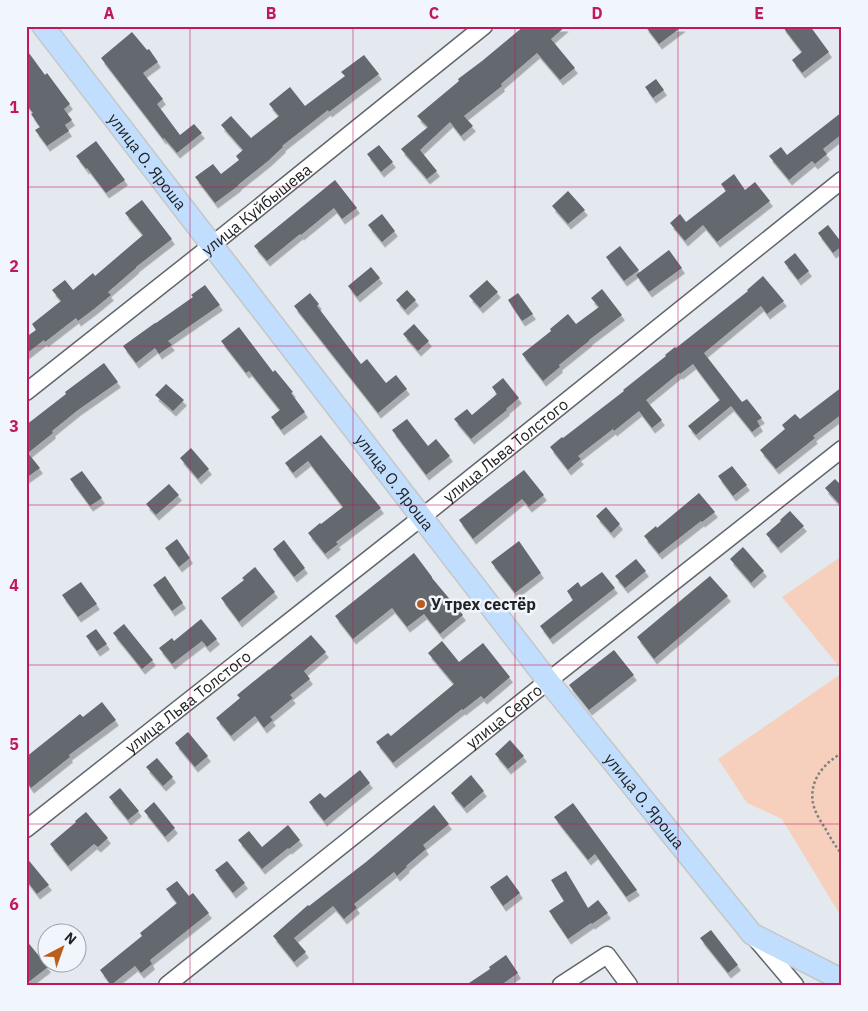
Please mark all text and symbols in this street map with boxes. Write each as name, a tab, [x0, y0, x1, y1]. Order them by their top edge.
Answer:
text: A	[104, 3, 115, 23]
text: B	[266, 3, 277, 23]
text: C	[429, 3, 439, 23]
text: D	[591, 3, 603, 23]
text: E	[754, 3, 764, 23]
text: 1	[9, 97, 19, 117]
street label: улица О. Яроша	[104, 109, 191, 214]
street label: улица Куйбышева	[197, 159, 316, 260]
text: 2	[9, 256, 19, 276]
street label: улица Льва Толстого	[439, 394, 572, 506]
text: 3	[9, 416, 19, 436]
street label: улица О. Яроша	[351, 430, 439, 535]
text: 4	[9, 575, 19, 595]
place label: У трех сестёр	[431, 594, 536, 614]
marker: У трех сестёр	[415, 598, 427, 610]
street label: улица Льва Толстого	[121, 646, 255, 757]
street label: улица Серго	[462, 680, 546, 753]
text: 5	[9, 734, 19, 754]
street label: улица О. Яроша	[600, 749, 689, 853]
text: 6	[9, 894, 19, 914]
north arrow	[38, 924, 88, 974]
text: N	[61, 928, 80, 948]

